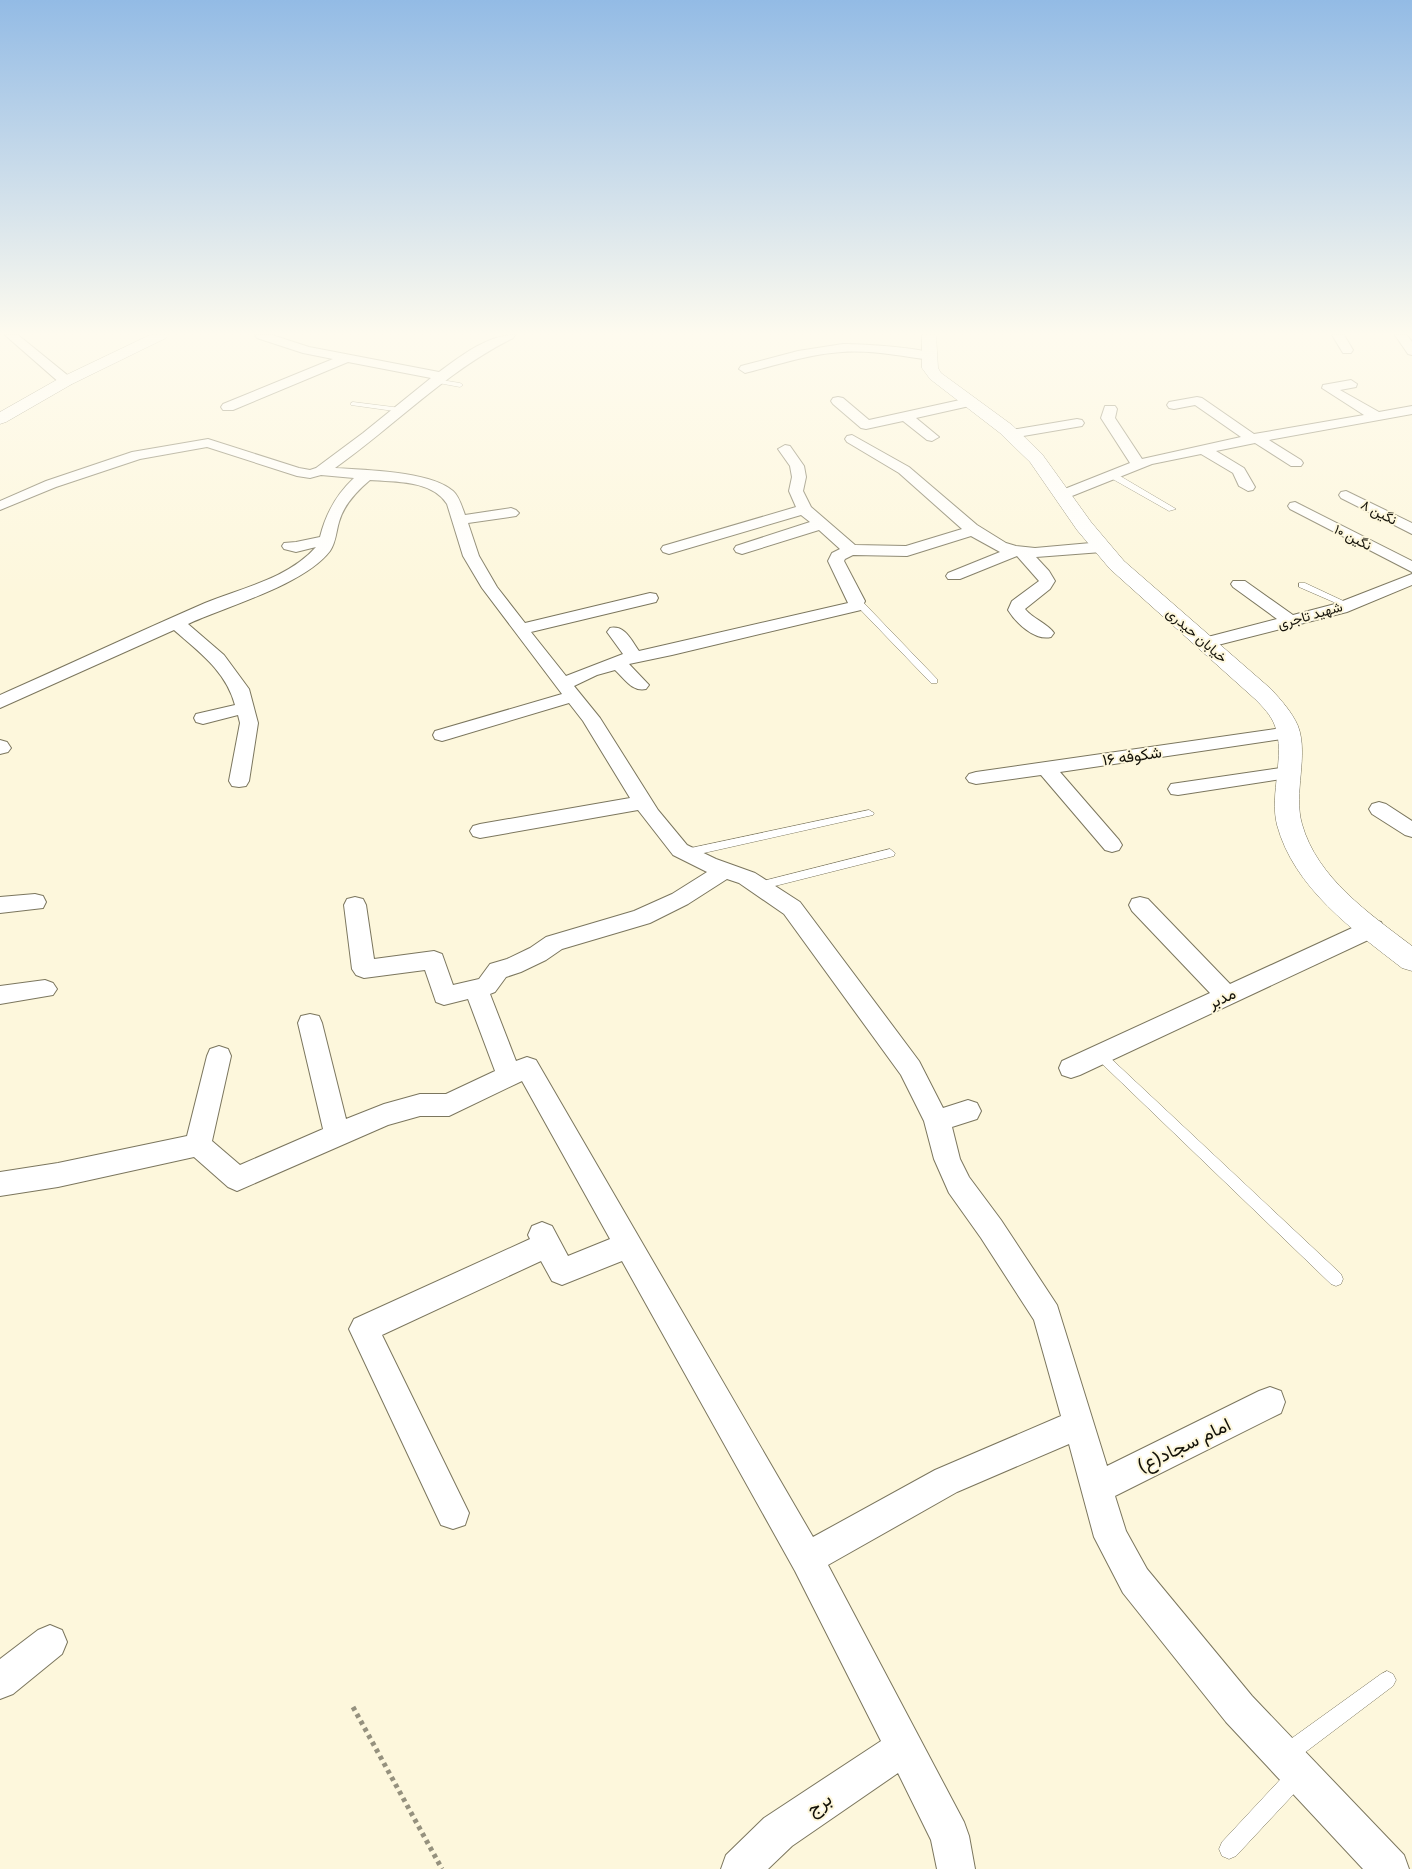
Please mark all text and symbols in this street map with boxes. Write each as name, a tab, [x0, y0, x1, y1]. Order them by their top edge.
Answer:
street label: نگین ۸	[1358, 495, 1400, 529]
street label: نگین ۱۰	[1331, 520, 1375, 554]
street label: شهید تاجری	[1275, 597, 1345, 633]
street label: خیابان حیدری	[1163, 604, 1231, 666]
street label: شکوفه ۱۶	[1101, 742, 1163, 771]
street label: مدبر	[1204, 983, 1239, 1014]
street label: امام سجاد(ع)	[1134, 1413, 1235, 1478]
street label: برج	[802, 1787, 837, 1822]

